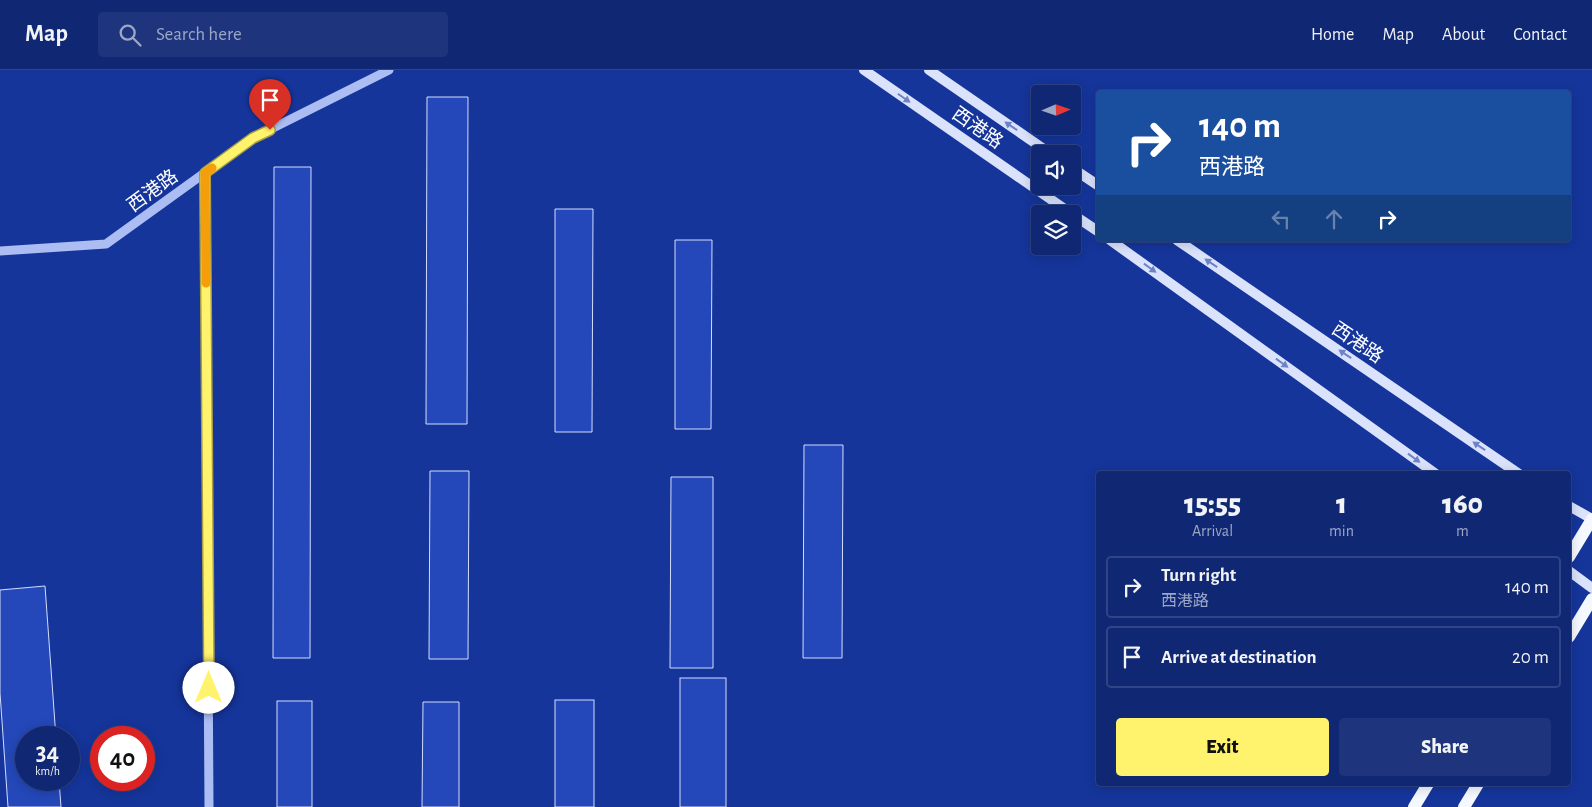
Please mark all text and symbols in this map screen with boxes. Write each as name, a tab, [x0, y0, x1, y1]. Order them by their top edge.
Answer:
search box	[98, 12, 448, 57]
icon: search	[116, 21, 144, 49]
text: Map	[25, 22, 68, 46]
text: Search here	[156, 25, 242, 44]
text: Home	[1311, 26, 1354, 44]
text: Map	[1382, 26, 1414, 44]
text: About	[1442, 26, 1485, 44]
text: Contact	[1513, 26, 1567, 44]
pin	[249, 79, 291, 130]
north arrow	[1031, 85, 1081, 135]
map controls	[1031, 85, 1081, 255]
icon: arrive	[256, 86, 284, 114]
one-way arrow	[897, 93, 911, 103]
street label: 西港路	[948, 102, 1007, 152]
text: 140 m	[1199, 109, 1281, 144]
icon: right	[1116, 110, 1181, 175]
one-way arrow	[1004, 121, 1018, 131]
button: sound	[1031, 145, 1081, 195]
text: 西港路	[1199, 156, 1265, 178]
street label: 西港路	[123, 165, 182, 216]
button: layers	[1031, 205, 1081, 255]
icon: left	[1267, 205, 1295, 233]
icon: ahead	[1320, 205, 1348, 233]
icon: right	[1373, 205, 1401, 233]
one-way arrow	[1204, 258, 1217, 268]
one-way arrow	[1143, 263, 1157, 273]
street label: 西港路	[1328, 318, 1387, 367]
one-way arrow	[1338, 350, 1352, 359]
one-way arrow	[1275, 358, 1289, 368]
one-way arrow	[1472, 441, 1486, 451]
one-way arrow	[1407, 453, 1421, 463]
text: 15:55	[1184, 489, 1241, 519]
text: 1	[1336, 489, 1347, 519]
text: 160	[1442, 489, 1483, 519]
text: Arrival	[1192, 523, 1233, 539]
text: min	[1329, 523, 1354, 539]
text: m	[1456, 523, 1469, 539]
text: Turn right	[1161, 566, 1236, 585]
icon: right	[1118, 573, 1146, 601]
text: 140 m	[1505, 578, 1549, 597]
text: 西港路	[1161, 593, 1209, 609]
icon: arrive	[1118, 643, 1146, 671]
text: Arrive at destination	[1161, 648, 1317, 667]
text: 20 m	[1512, 648, 1549, 667]
position arrow	[182, 661, 234, 713]
button: Exit	[1116, 718, 1329, 776]
button: Share	[1339, 718, 1551, 776]
speed limit sign: 40	[90, 726, 155, 791]
text: 34	[36, 740, 59, 765]
text: km/h	[35, 765, 60, 777]

